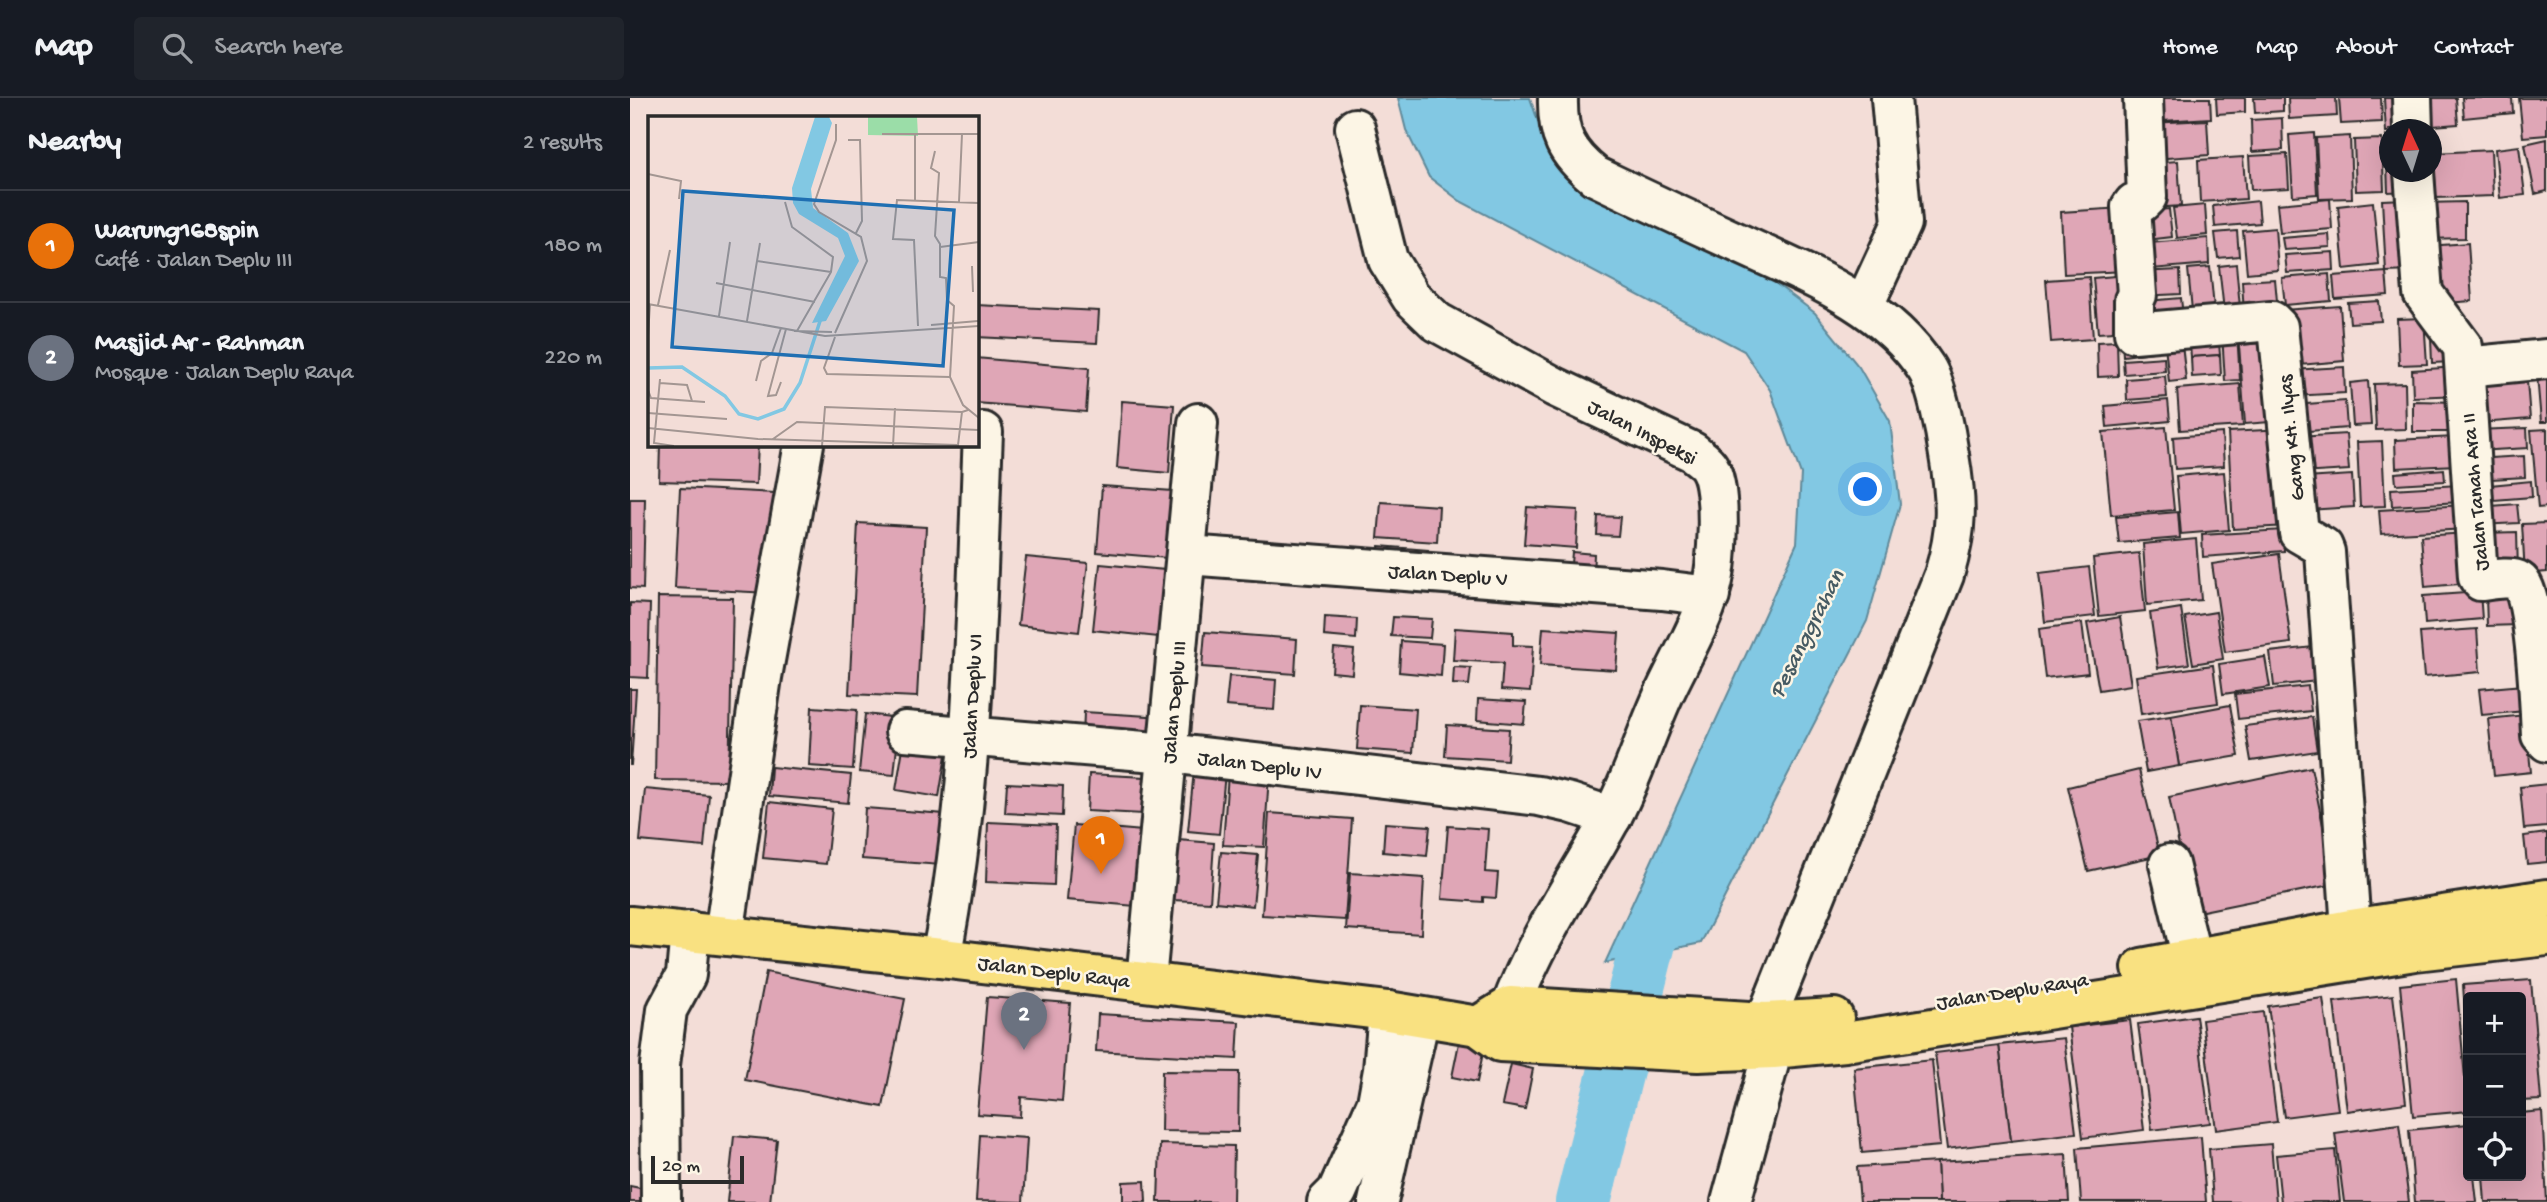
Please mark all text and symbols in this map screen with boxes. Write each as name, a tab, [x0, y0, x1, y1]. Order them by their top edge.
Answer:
search box	[134, 17, 624, 80]
text: Map	[35, 29, 92, 67]
icon: search	[158, 29, 196, 67]
text: Search here	[214, 33, 343, 64]
text: Home	[2162, 34, 2218, 63]
text: Map	[2256, 34, 2298, 63]
text: About	[2336, 34, 2396, 63]
text: Contact	[2434, 34, 2512, 63]
inset map	[648, 116, 978, 446]
north arrow	[2379, 119, 2442, 182]
text: Nearby	[28, 126, 121, 161]
text: 2 results	[523, 130, 602, 157]
text: Warung168spin	[95, 217, 258, 248]
text: 1	[46, 233, 56, 260]
text: 180 m	[545, 233, 602, 260]
text: Café · Jalan Deplu III	[95, 248, 293, 275]
text: Masjid Ar - Rahman	[95, 329, 304, 360]
text: 2	[45, 345, 57, 372]
text: 220 m	[545, 345, 602, 372]
text: Mosque · Jalan Deplu Raya	[95, 360, 353, 387]
street label: Gang KH. Ilyas	[2274, 372, 2313, 502]
street label: Jalan Inspeksi	[1582, 396, 1700, 472]
street label: Jalan Tanah Ara II	[2458, 412, 2497, 572]
your location	[1848, 472, 1882, 506]
street label: Jalan Deplu V	[1387, 561, 1508, 594]
water label: Pesanggrahan	[1764, 565, 1852, 703]
street label: Jalan Deplu VI	[959, 633, 990, 759]
street label: Jalan Deplu III	[1159, 640, 1194, 765]
street label: Jalan Deplu IV	[1196, 747, 1323, 788]
pin: 1	[1078, 816, 1124, 874]
street label: Jalan Deplu Raya	[976, 953, 1132, 996]
street label: Jalan Deplu Raya	[1935, 969, 2091, 1018]
pin: 2	[1001, 992, 1047, 1050]
map controls	[2463, 992, 2526, 1181]
button: +	[2463, 992, 2526, 1055]
button: −	[2463, 1055, 2526, 1118]
button: locate	[2463, 1118, 2526, 1181]
scale bar	[651, 1153, 744, 1185]
text: 20 m	[662, 1156, 700, 1179]

